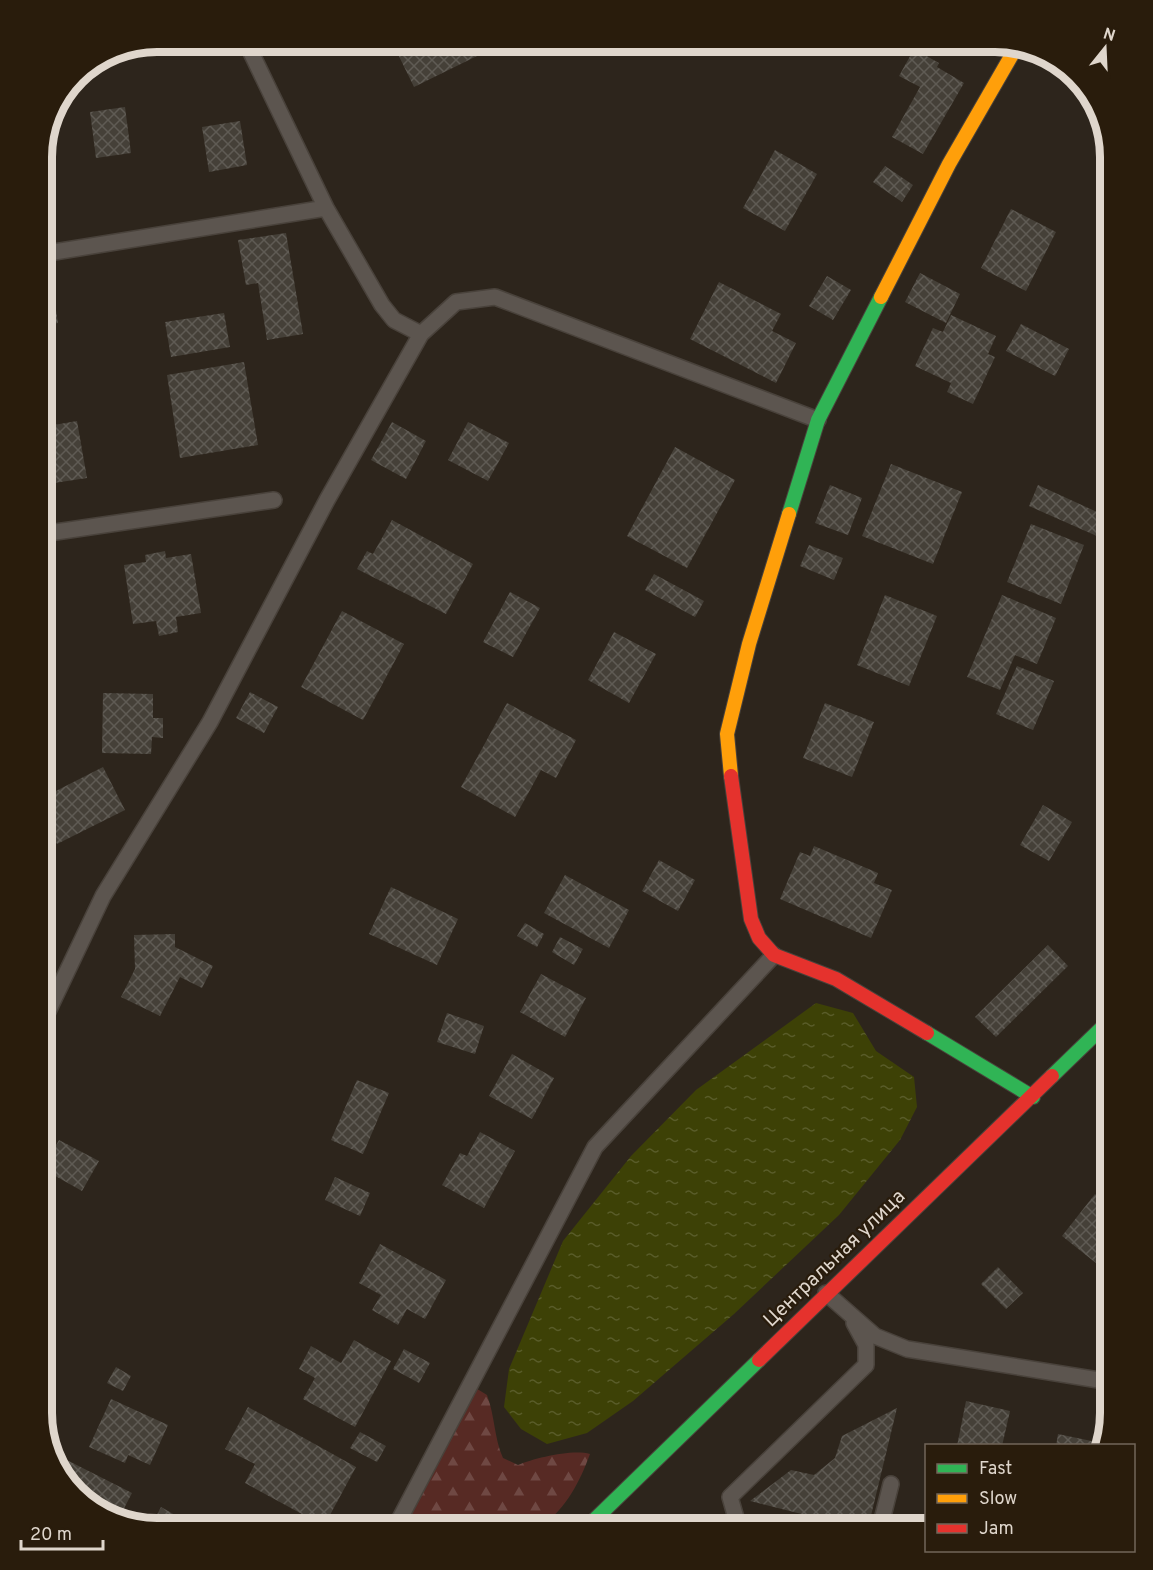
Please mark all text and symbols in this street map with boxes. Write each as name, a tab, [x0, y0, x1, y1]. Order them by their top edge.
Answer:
north arrow	[1075, 18, 1135, 78]
text: N	[1100, 24, 1118, 47]
street label: Центральная улица	[758, 1184, 912, 1334]
legend	[925, 1444, 1135, 1552]
text: Fast	[979, 1458, 1012, 1481]
text: Slow	[979, 1488, 1017, 1511]
scale bar	[21, 1513, 104, 1551]
text: Jam	[979, 1518, 1014, 1541]
text: 20 m	[30, 1524, 72, 1547]

